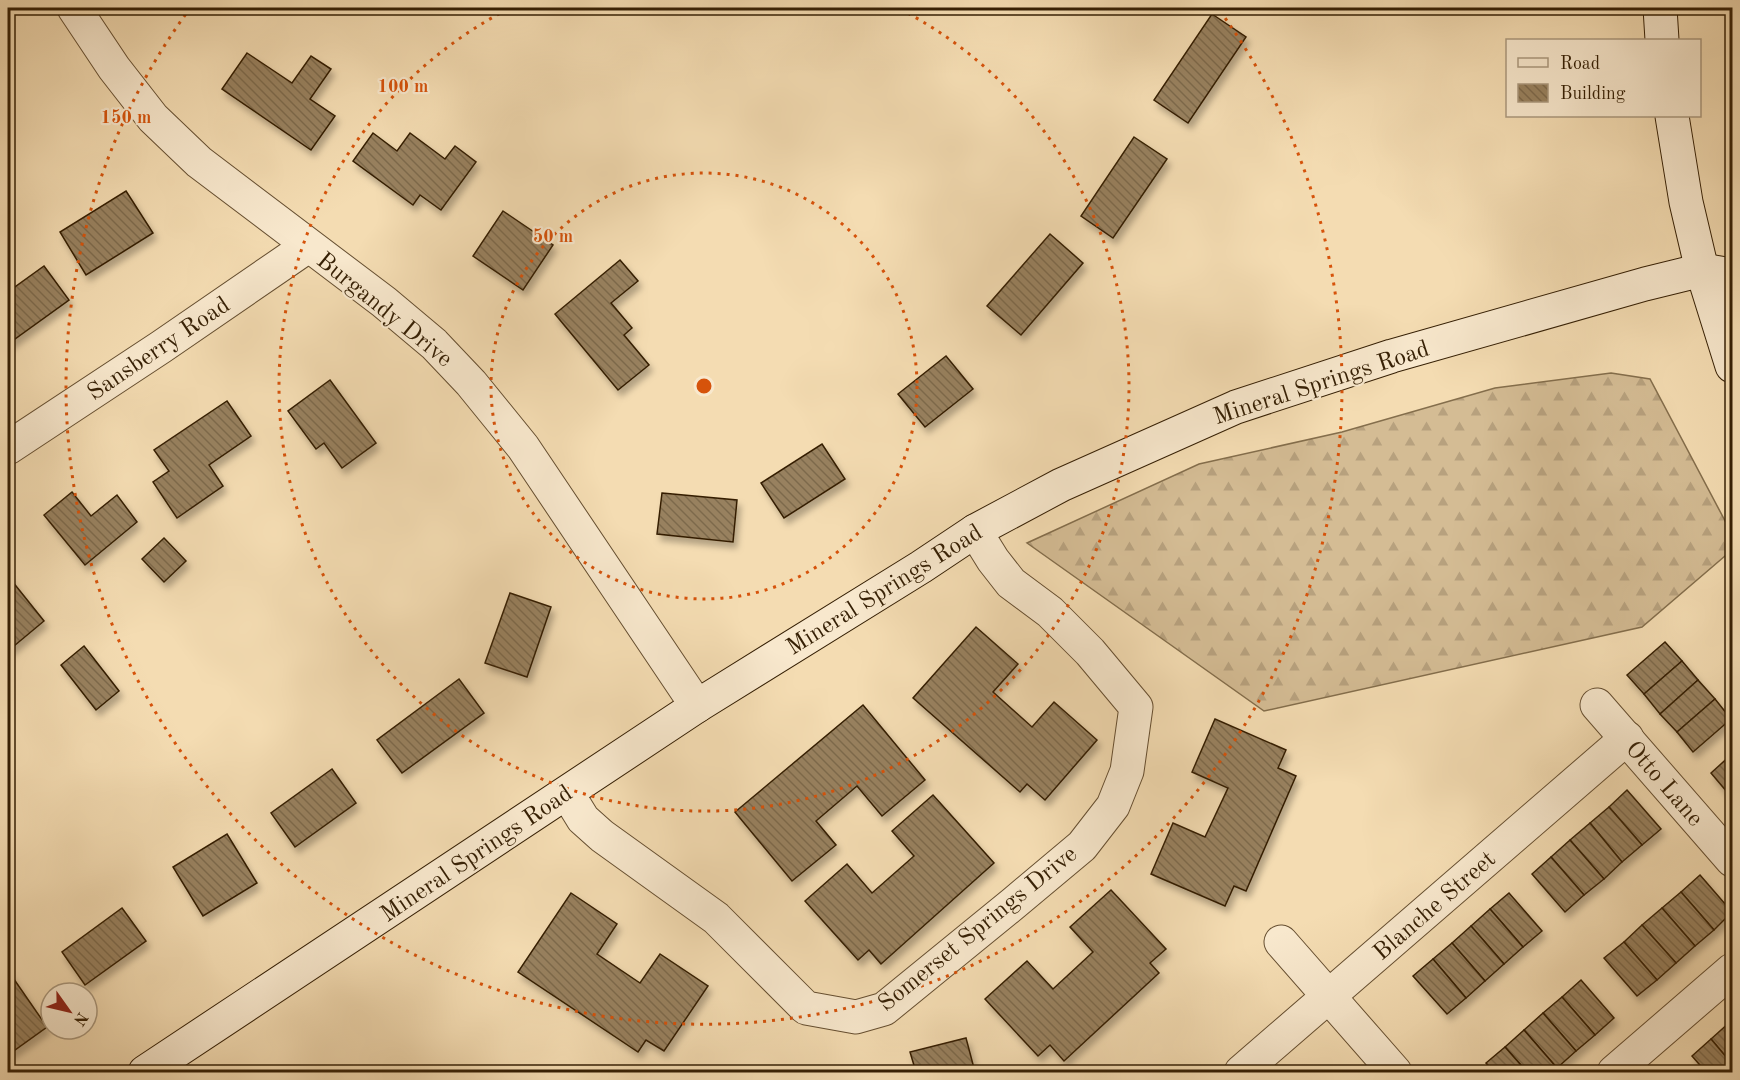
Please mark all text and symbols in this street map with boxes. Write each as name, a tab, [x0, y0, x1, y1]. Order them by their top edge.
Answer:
legend	[1506, 39, 1701, 117]
text: Road	[1560, 55, 1600, 73]
text: 100 m	[378, 78, 428, 96]
text: Building	[1560, 85, 1626, 103]
text: 150 m	[101, 109, 151, 127]
text: 50 m	[533, 228, 573, 246]
street label: Burgandy Drive	[311, 249, 456, 372]
street label: Sansberry Road	[84, 293, 235, 406]
street label: Mineral Springs Road	[1211, 338, 1433, 430]
centre of rings	[694, 376, 714, 396]
street label: Mineral Springs Road	[783, 521, 987, 661]
street label: Otto Lane	[1620, 737, 1707, 831]
street label: Mineral Springs Road	[377, 782, 577, 928]
street label: Somerset Springs Drive	[874, 842, 1082, 1017]
street label: Blanche Street	[1370, 847, 1501, 966]
north arrow	[39, 981, 99, 1041]
text: N	[69, 1009, 90, 1028]

